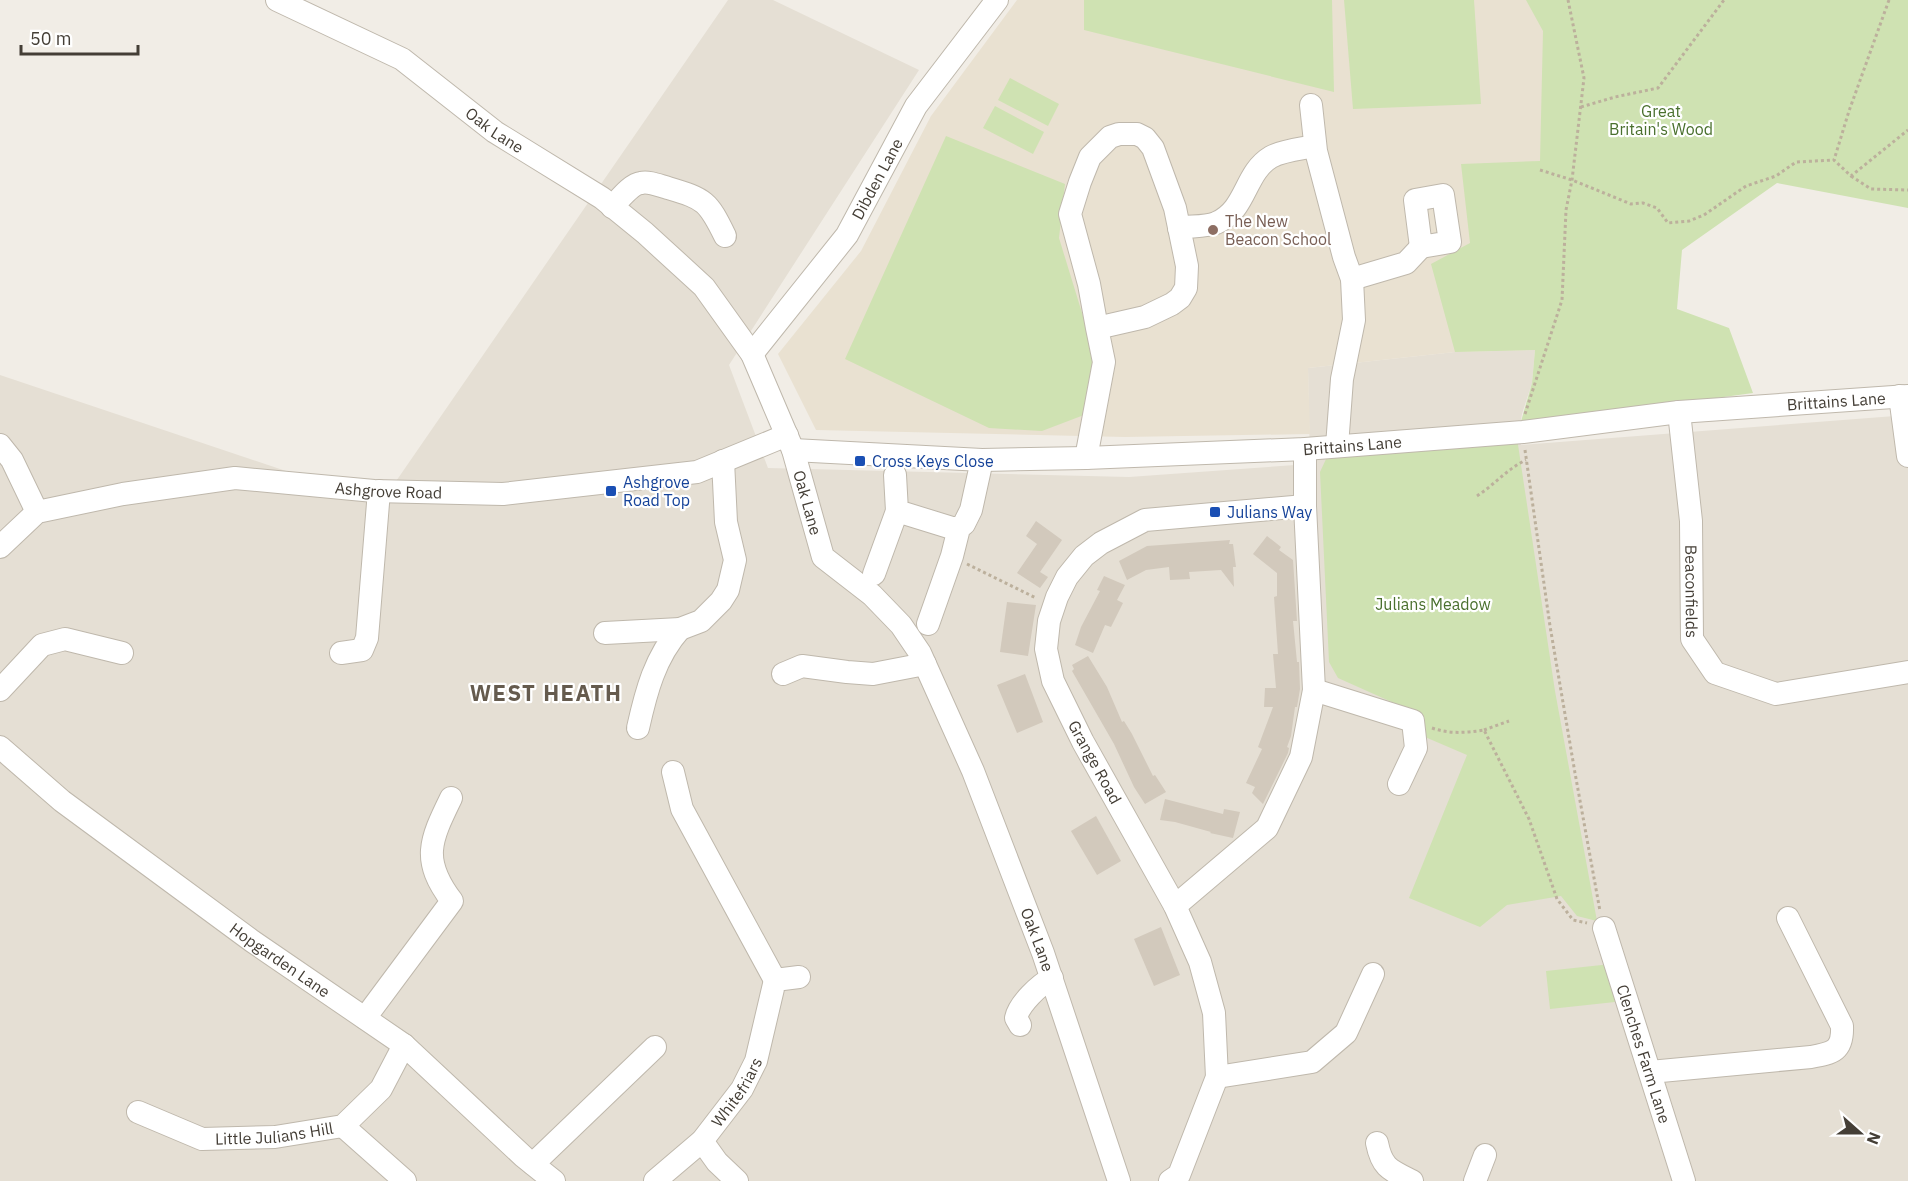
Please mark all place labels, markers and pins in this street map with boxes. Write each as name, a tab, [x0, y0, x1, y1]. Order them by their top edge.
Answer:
place label: The New Beacon School	[1225, 211, 1331, 249]
marker: The New Beacon School	[1206, 223, 1220, 237]
place label: Cross Keys Close	[872, 451, 994, 471]
marker: Cross Keys Close	[853, 454, 867, 468]
place label: Ashgrove Road Top	[623, 472, 690, 510]
marker: Ashgrove Road Top	[604, 484, 618, 498]
place label: Julians Way	[1227, 502, 1312, 522]
marker: Julians Way	[1208, 505, 1222, 519]

